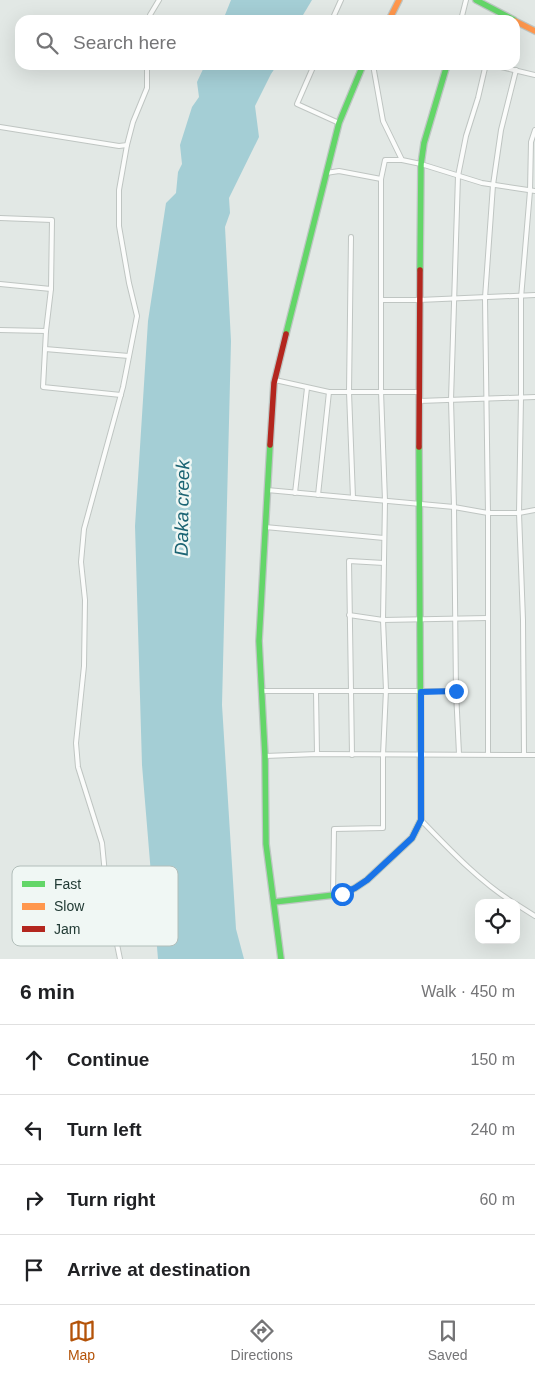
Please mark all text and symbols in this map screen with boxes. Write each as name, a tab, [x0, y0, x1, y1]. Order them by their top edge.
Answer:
search box	[15, 15, 520, 70]
icon: search	[33, 29, 61, 57]
text: Search here	[73, 32, 177, 53]
water label: Daka creek	[171, 458, 193, 556]
route end	[445, 680, 468, 703]
legend	[12, 866, 178, 946]
text: Fast	[54, 876, 81, 892]
route start	[331, 883, 354, 906]
text: Slow	[54, 898, 85, 914]
map controls	[475, 899, 520, 944]
button: locate	[475, 899, 520, 944]
text: Jam	[54, 921, 80, 937]
text: 6 min	[20, 980, 75, 1003]
text: Walk · 450 m	[421, 983, 515, 1000]
icon: ahead	[20, 1046, 48, 1074]
text: Continue	[67, 1049, 149, 1070]
text: 150 m	[471, 1051, 515, 1068]
icon: left	[20, 1116, 48, 1144]
text: Turn left	[67, 1119, 142, 1140]
text: 240 m	[471, 1121, 515, 1138]
icon: right	[20, 1186, 48, 1214]
text: Turn right	[67, 1189, 155, 1210]
text: 60 m	[479, 1191, 515, 1208]
icon: arrive	[20, 1256, 48, 1284]
text: Arrive at destination	[67, 1259, 251, 1280]
tab: Map	[68, 1317, 96, 1363]
tab: Directions	[231, 1317, 293, 1363]
tab: Saved	[428, 1317, 467, 1363]

